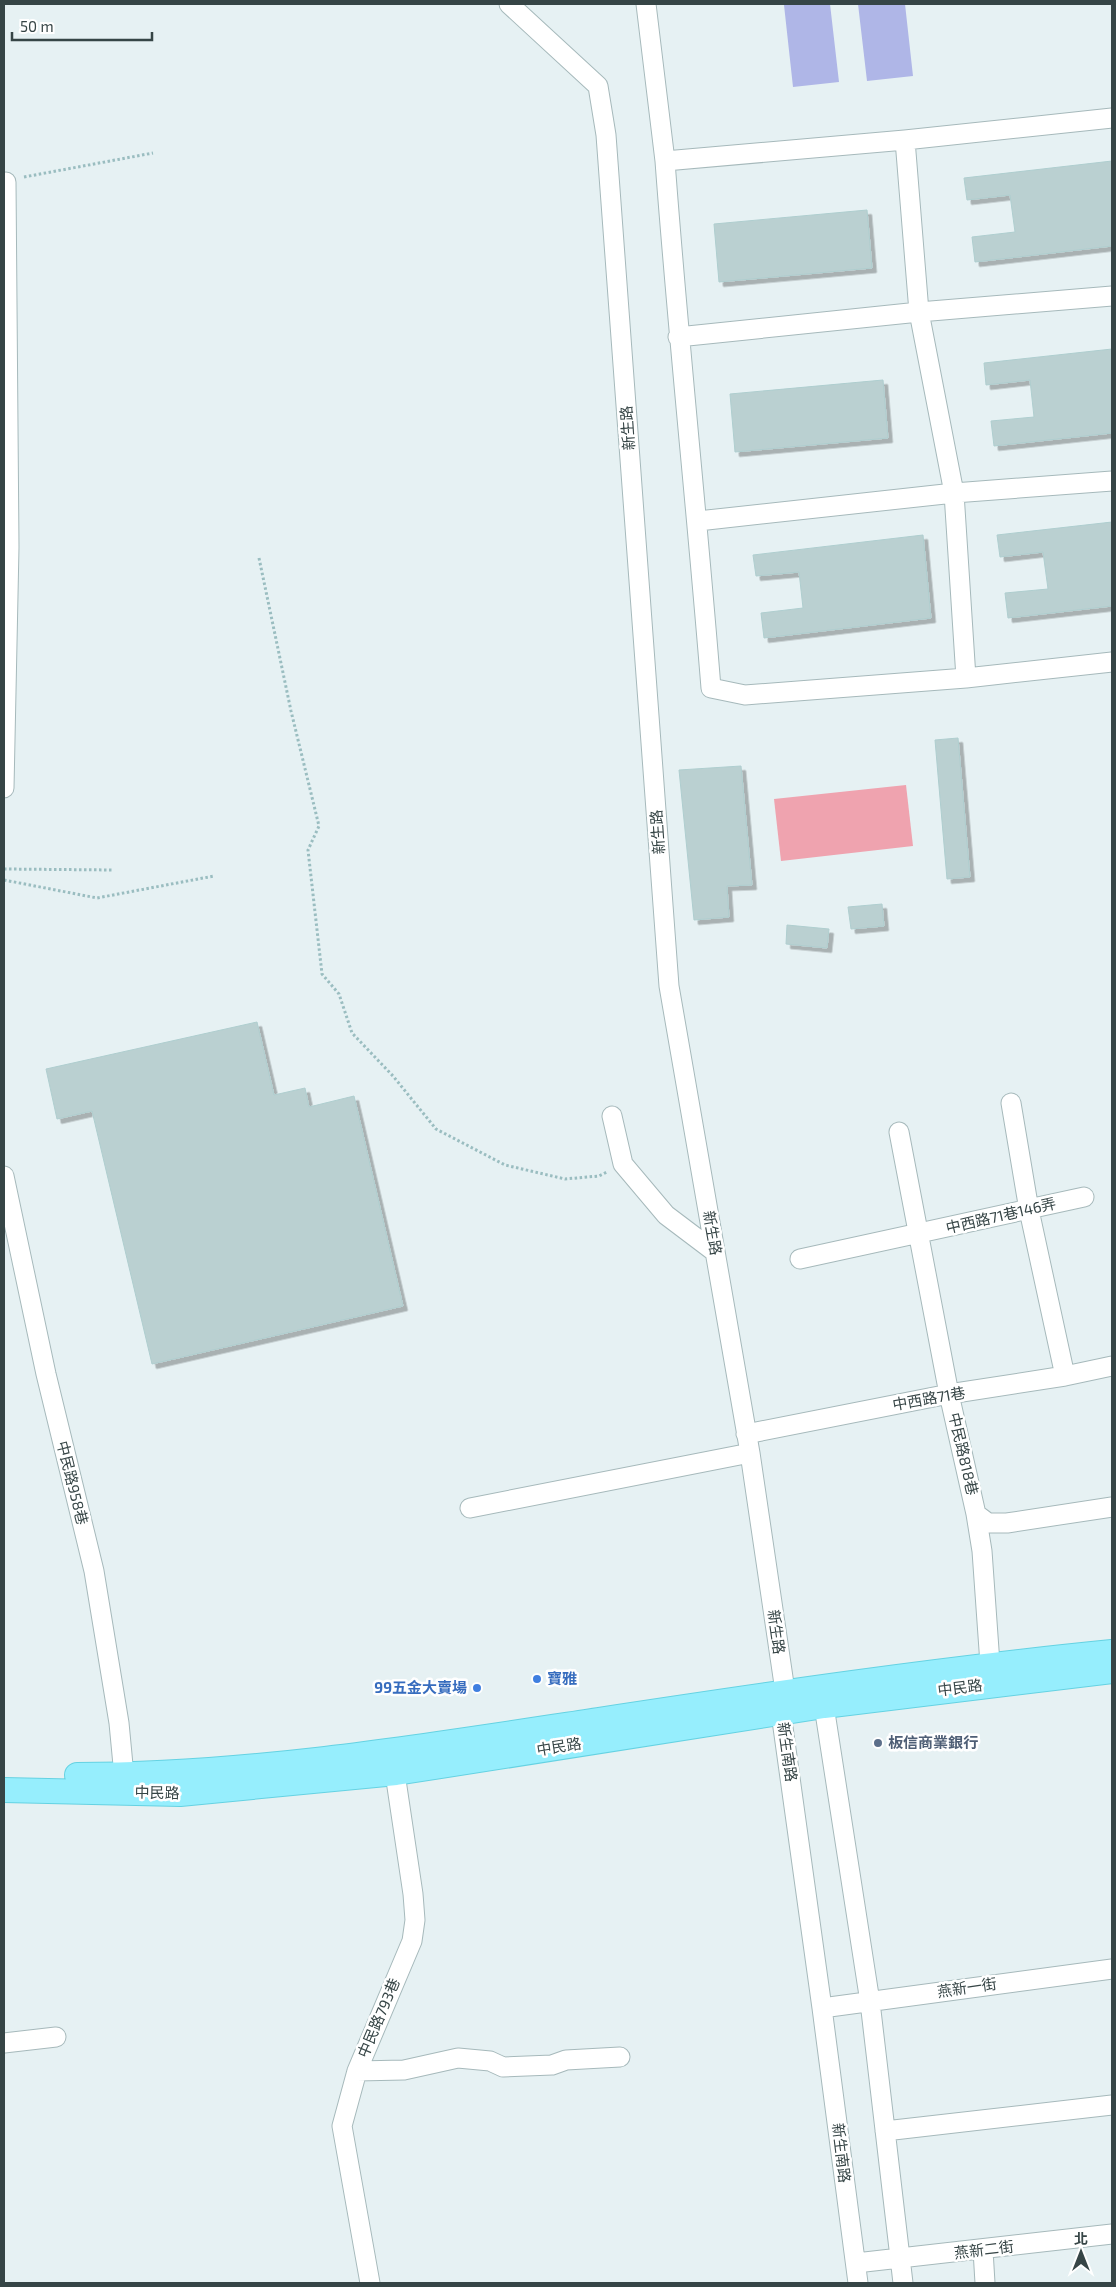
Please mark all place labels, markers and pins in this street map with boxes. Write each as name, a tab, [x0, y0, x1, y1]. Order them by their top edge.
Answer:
place label: 寶雅	[547, 1669, 577, 1687]
marker: 寶雅	[531, 1673, 543, 1685]
place label: 99五金大賣場	[374, 1678, 467, 1696]
marker: 99五金大賣場	[471, 1682, 483, 1694]
place label: 板信商業銀行	[888, 1733, 978, 1751]
marker: 板信商業銀行	[872, 1737, 884, 1749]

